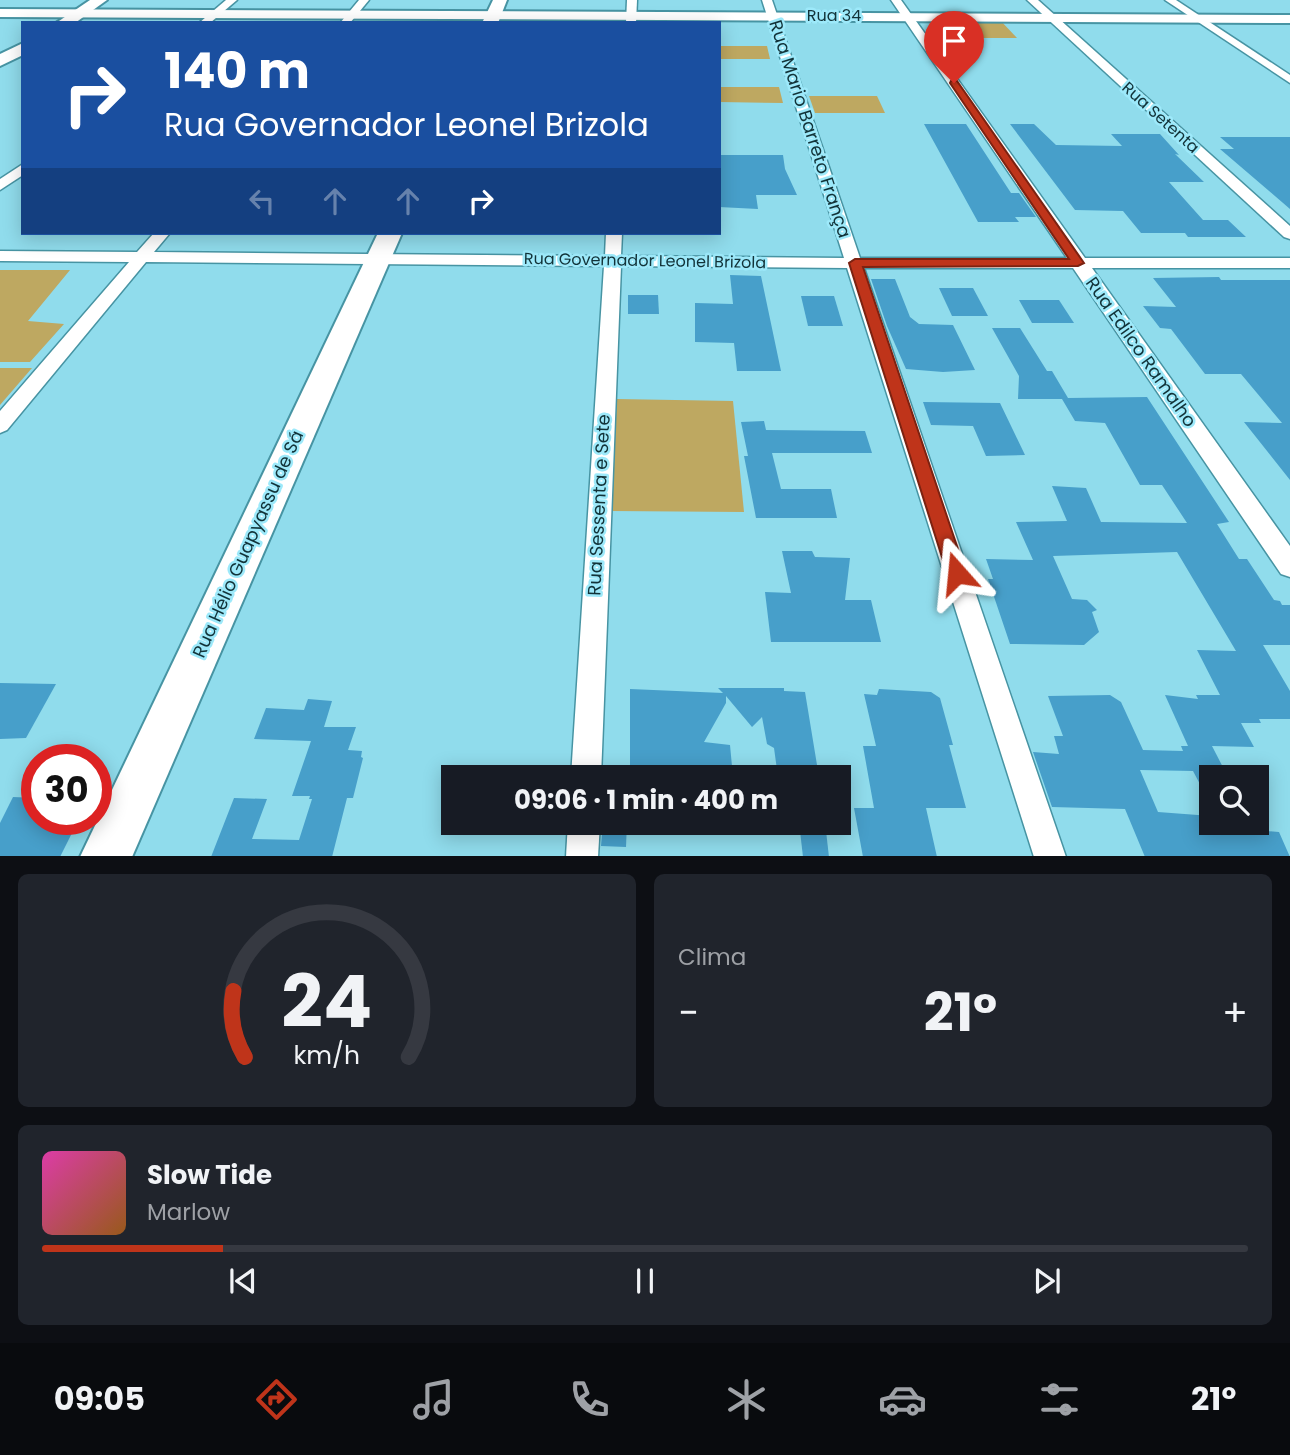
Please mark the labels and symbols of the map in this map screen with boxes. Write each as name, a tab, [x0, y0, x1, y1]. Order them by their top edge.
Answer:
street label: Rua 34	[807, 4, 861, 27]
pin	[924, 11, 984, 83]
street label: Rua Mario Barreto França	[763, 17, 858, 241]
street label: Rua Setenta	[1117, 76, 1204, 158]
street label: Rua Governador Leonel Brizola	[524, 247, 766, 274]
street label: Rua Edilco Ramalho	[1080, 272, 1203, 432]
street label: Rua Sessenta e Sete	[581, 414, 616, 596]
street label: Rua Hélio Guapyassu de Sá	[186, 426, 309, 661]
position arrow	[920, 536, 994, 610]
speed limit sign: 30	[21, 744, 112, 835]

